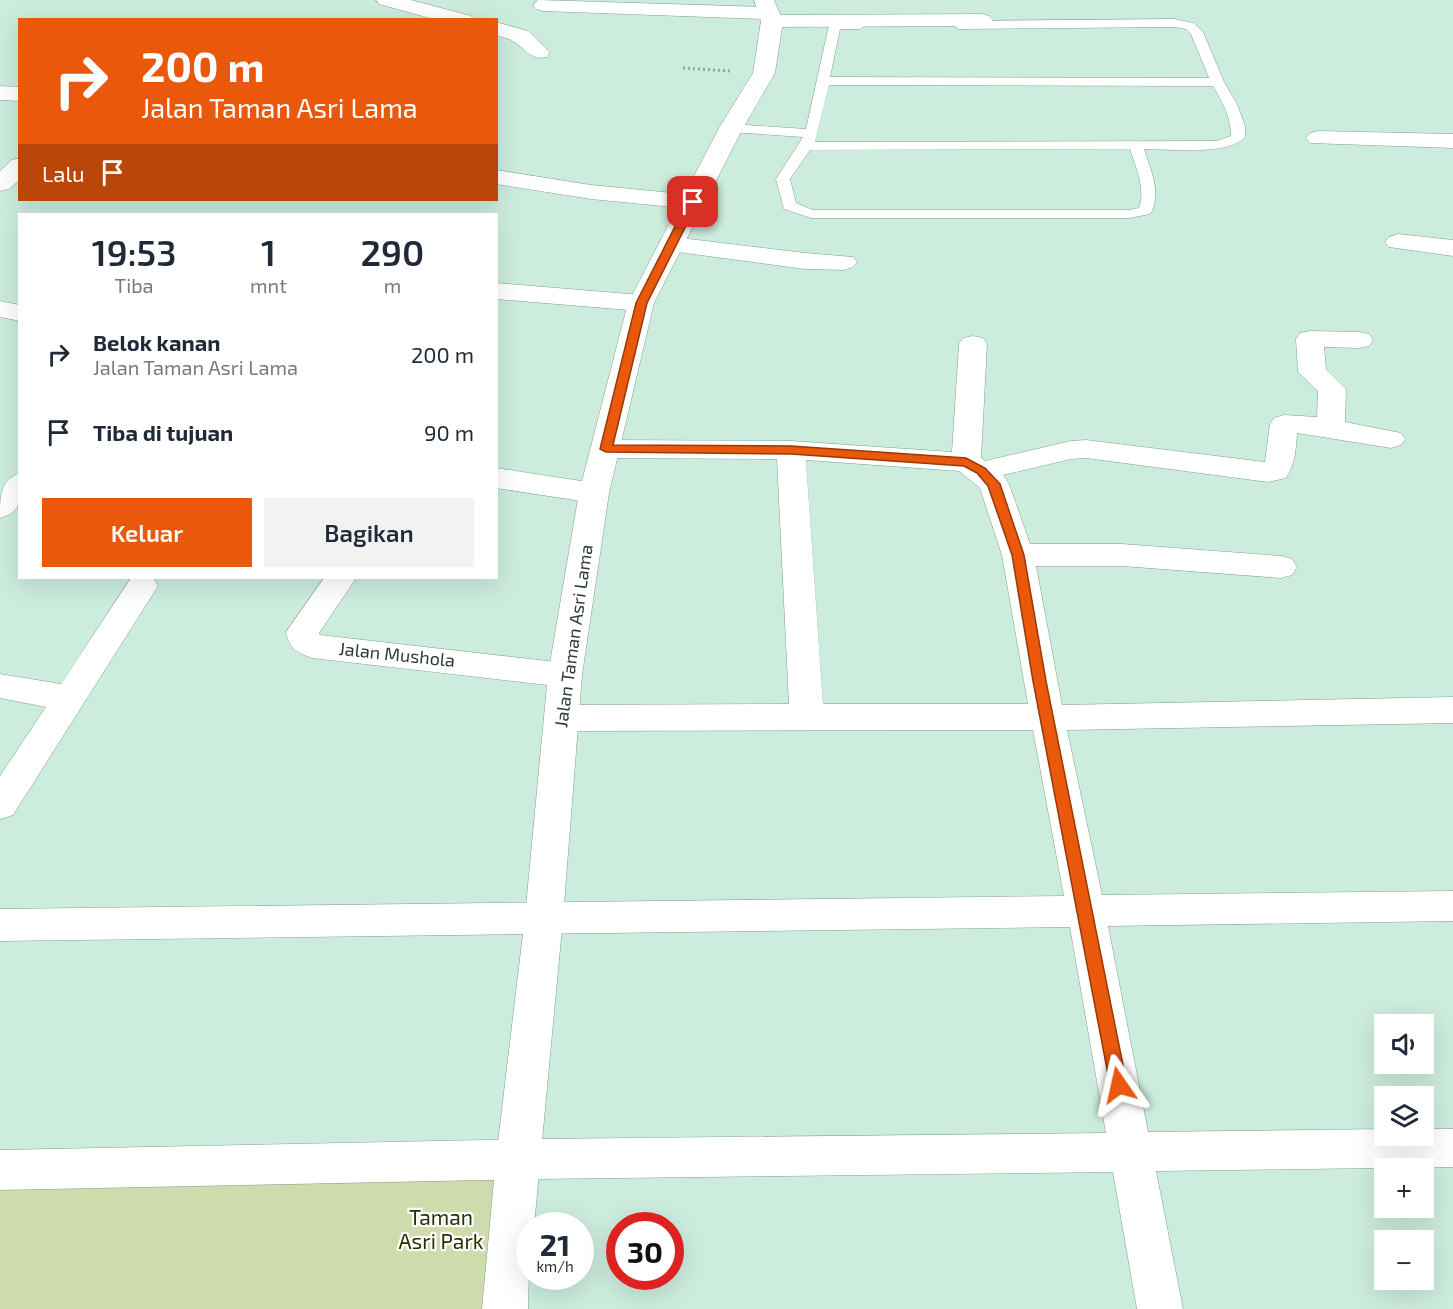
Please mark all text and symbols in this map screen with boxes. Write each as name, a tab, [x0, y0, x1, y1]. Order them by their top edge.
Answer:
text: 200 m	[141, 40, 264, 90]
icon: right	[42, 42, 120, 120]
text: Jalan Taman Asri Lama	[141, 91, 418, 123]
icon: arrive	[96, 156, 129, 189]
text: Lalu	[42, 160, 84, 186]
pin	[667, 176, 718, 227]
icon: arrive	[676, 185, 709, 218]
text: 19:53	[92, 230, 176, 273]
text: 1	[261, 230, 276, 273]
text: 290	[360, 230, 424, 273]
text: Tiba	[115, 273, 154, 297]
text: mnt	[250, 273, 287, 297]
text: m	[384, 273, 401, 297]
text: Belok kanan	[93, 329, 220, 355]
icon: right	[42, 338, 75, 371]
text: 200 m	[411, 341, 474, 367]
text: Jalan Taman Asri Lama	[93, 355, 298, 379]
icon: arrive	[42, 416, 75, 449]
text: Tiba di tujuan	[93, 419, 233, 445]
text: 90 m	[424, 419, 474, 445]
button: Keluar	[42, 498, 252, 567]
button: Bagikan	[264, 498, 474, 567]
street label: Jalan Taman Asri Lama	[549, 543, 597, 729]
street label: Jalan Mushola	[338, 637, 456, 671]
map controls	[1374, 1014, 1434, 1290]
button: sound	[1374, 1014, 1434, 1074]
position arrow	[1087, 1053, 1151, 1117]
button: layers	[1374, 1086, 1434, 1146]
button: +	[1374, 1158, 1434, 1218]
park label: Taman Asri Park	[399, 1204, 484, 1253]
speed limit sign: 30	[606, 1212, 684, 1290]
text: 21	[540, 1226, 570, 1262]
button: −	[1374, 1230, 1434, 1290]
text: km/h	[536, 1257, 574, 1275]

